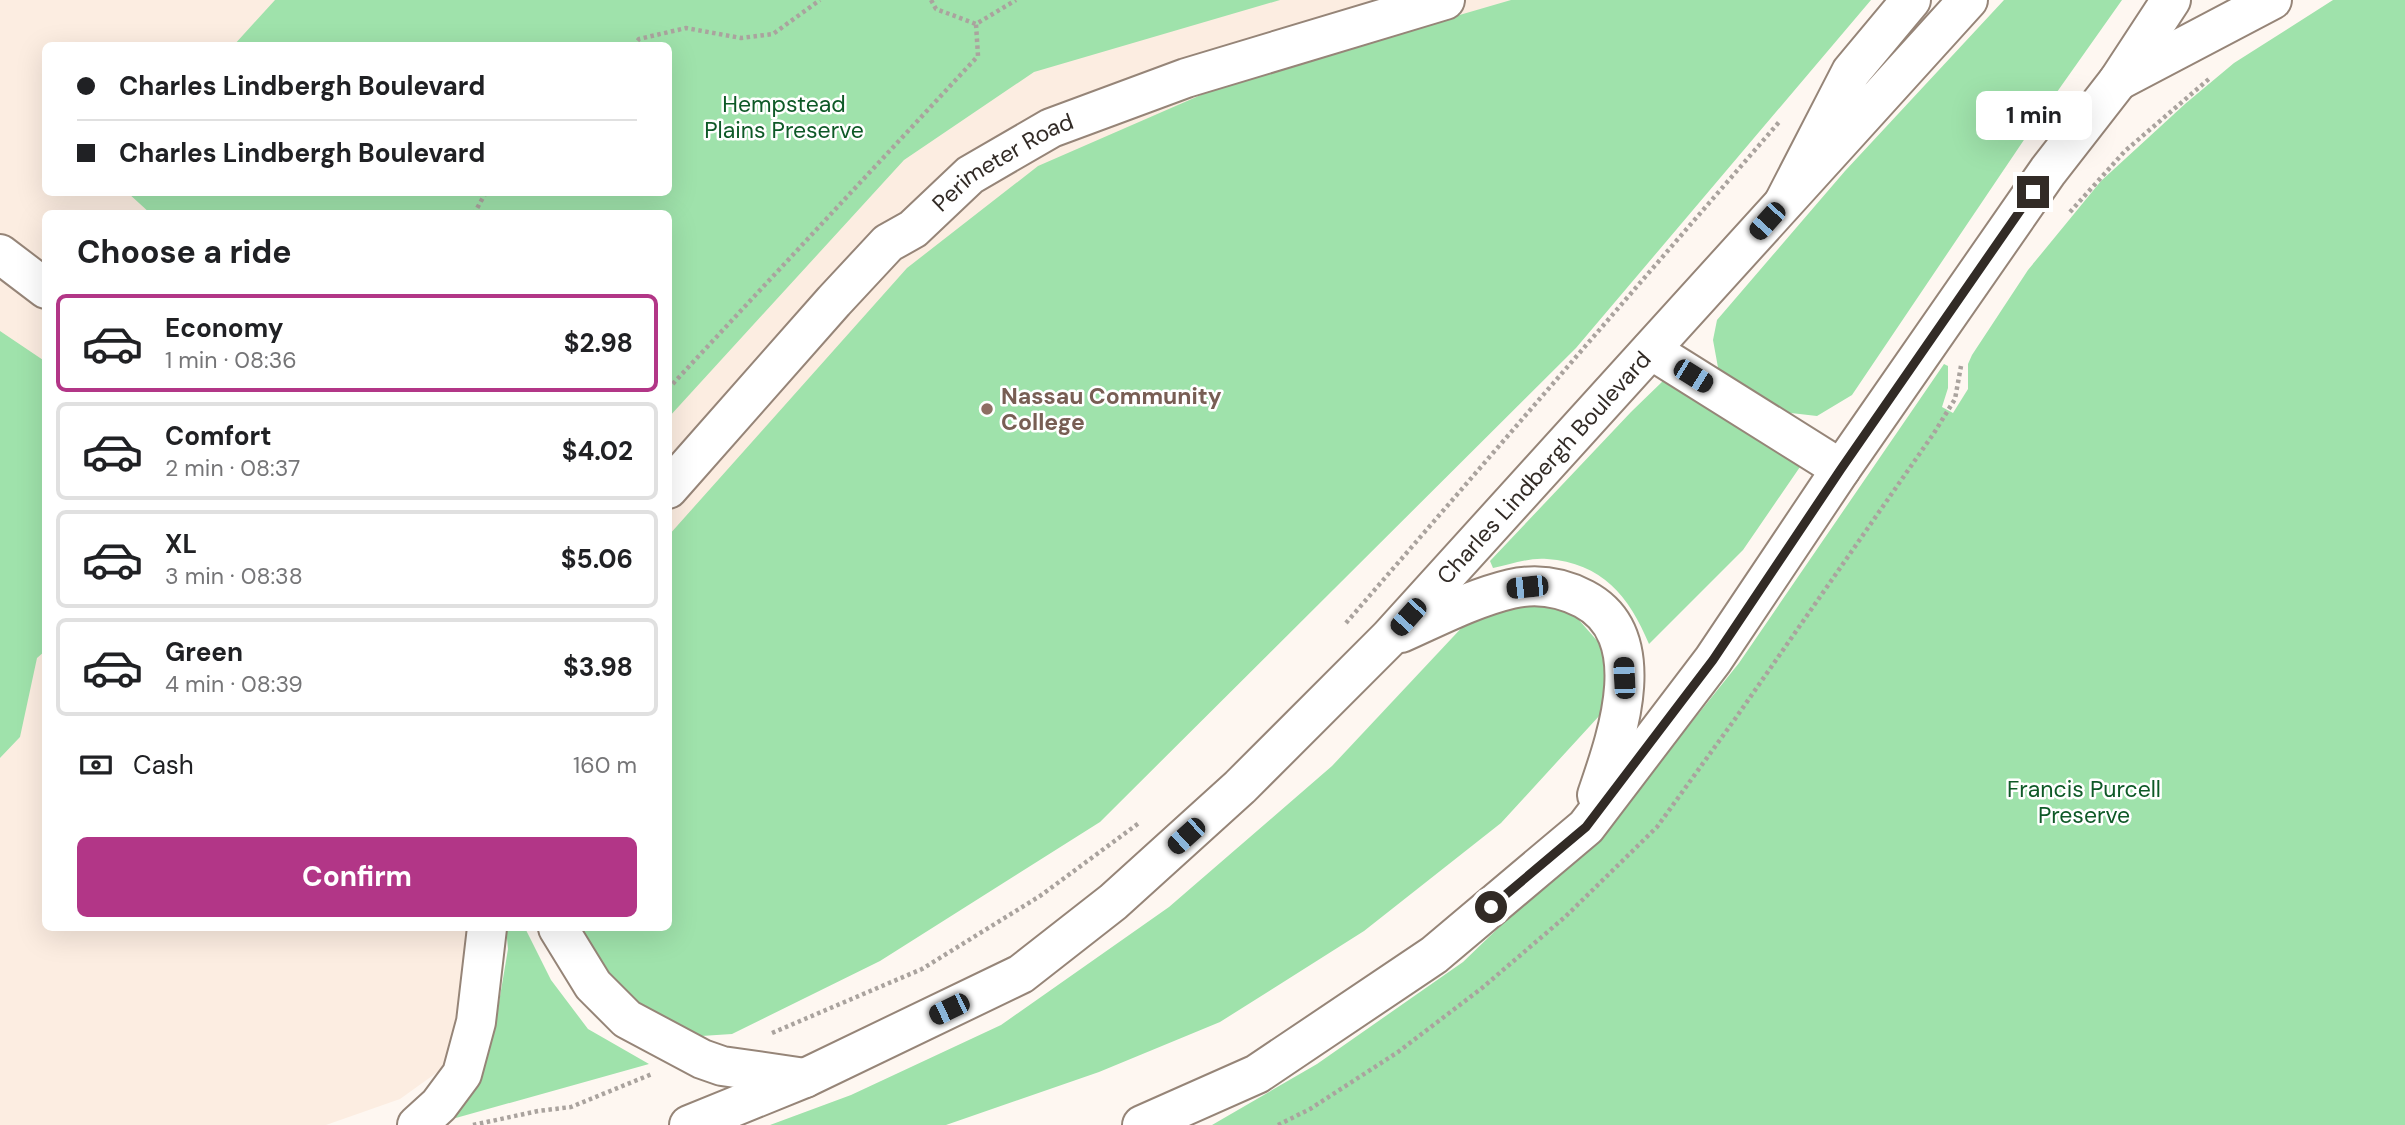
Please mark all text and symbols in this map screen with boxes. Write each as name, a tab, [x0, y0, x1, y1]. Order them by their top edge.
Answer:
text: Charles Lindbergh Boulevard	[119, 69, 485, 103]
park label: Hempstead Plains Preserve	[704, 89, 864, 145]
callout: 1 min	[1975, 90, 2091, 140]
text: 1 min	[2006, 100, 2062, 130]
street label: Perimeter Road	[926, 106, 1077, 218]
text: Charles Lindbergh Boulevard	[119, 136, 485, 170]
route end	[2017, 176, 2049, 208]
car	[1746, 198, 1789, 244]
text: Choose a ride	[77, 231, 292, 273]
text: Economy	[165, 311, 283, 345]
icon: car	[81, 312, 144, 375]
text: $2.98	[564, 326, 633, 360]
text: 1 min · 08:36	[165, 345, 297, 375]
street label: Charles Lindbergh Boulevard	[1430, 345, 1657, 590]
car	[1670, 356, 1717, 396]
place label: Nassau Community College	[1001, 381, 1222, 437]
marker: Nassau Community College	[979, 401, 995, 417]
text: Comfort	[165, 419, 271, 453]
icon: car	[81, 420, 144, 483]
text: $4.02	[562, 434, 633, 468]
text: 2 min · 08:37	[165, 453, 300, 483]
text: XL	[165, 527, 197, 561]
icon: car	[81, 528, 144, 591]
text: $5.06	[561, 542, 633, 576]
text: 3 min · 08:38	[165, 561, 303, 591]
car	[1506, 574, 1549, 600]
car	[1387, 594, 1430, 640]
text: Green	[165, 635, 243, 669]
icon: car	[81, 636, 144, 699]
text: $3.98	[563, 650, 633, 684]
car	[1613, 656, 1636, 700]
text: 4 min · 08:39	[165, 669, 303, 699]
icon: cash	[77, 746, 115, 784]
text: Cash	[133, 748, 194, 782]
text: 160 m	[573, 750, 637, 780]
park label: Francis Purcell Preserve	[2007, 774, 2161, 830]
car	[1164, 814, 1209, 858]
button: Confirm	[77, 837, 637, 917]
route start	[1475, 891, 1507, 923]
car	[926, 990, 973, 1028]

